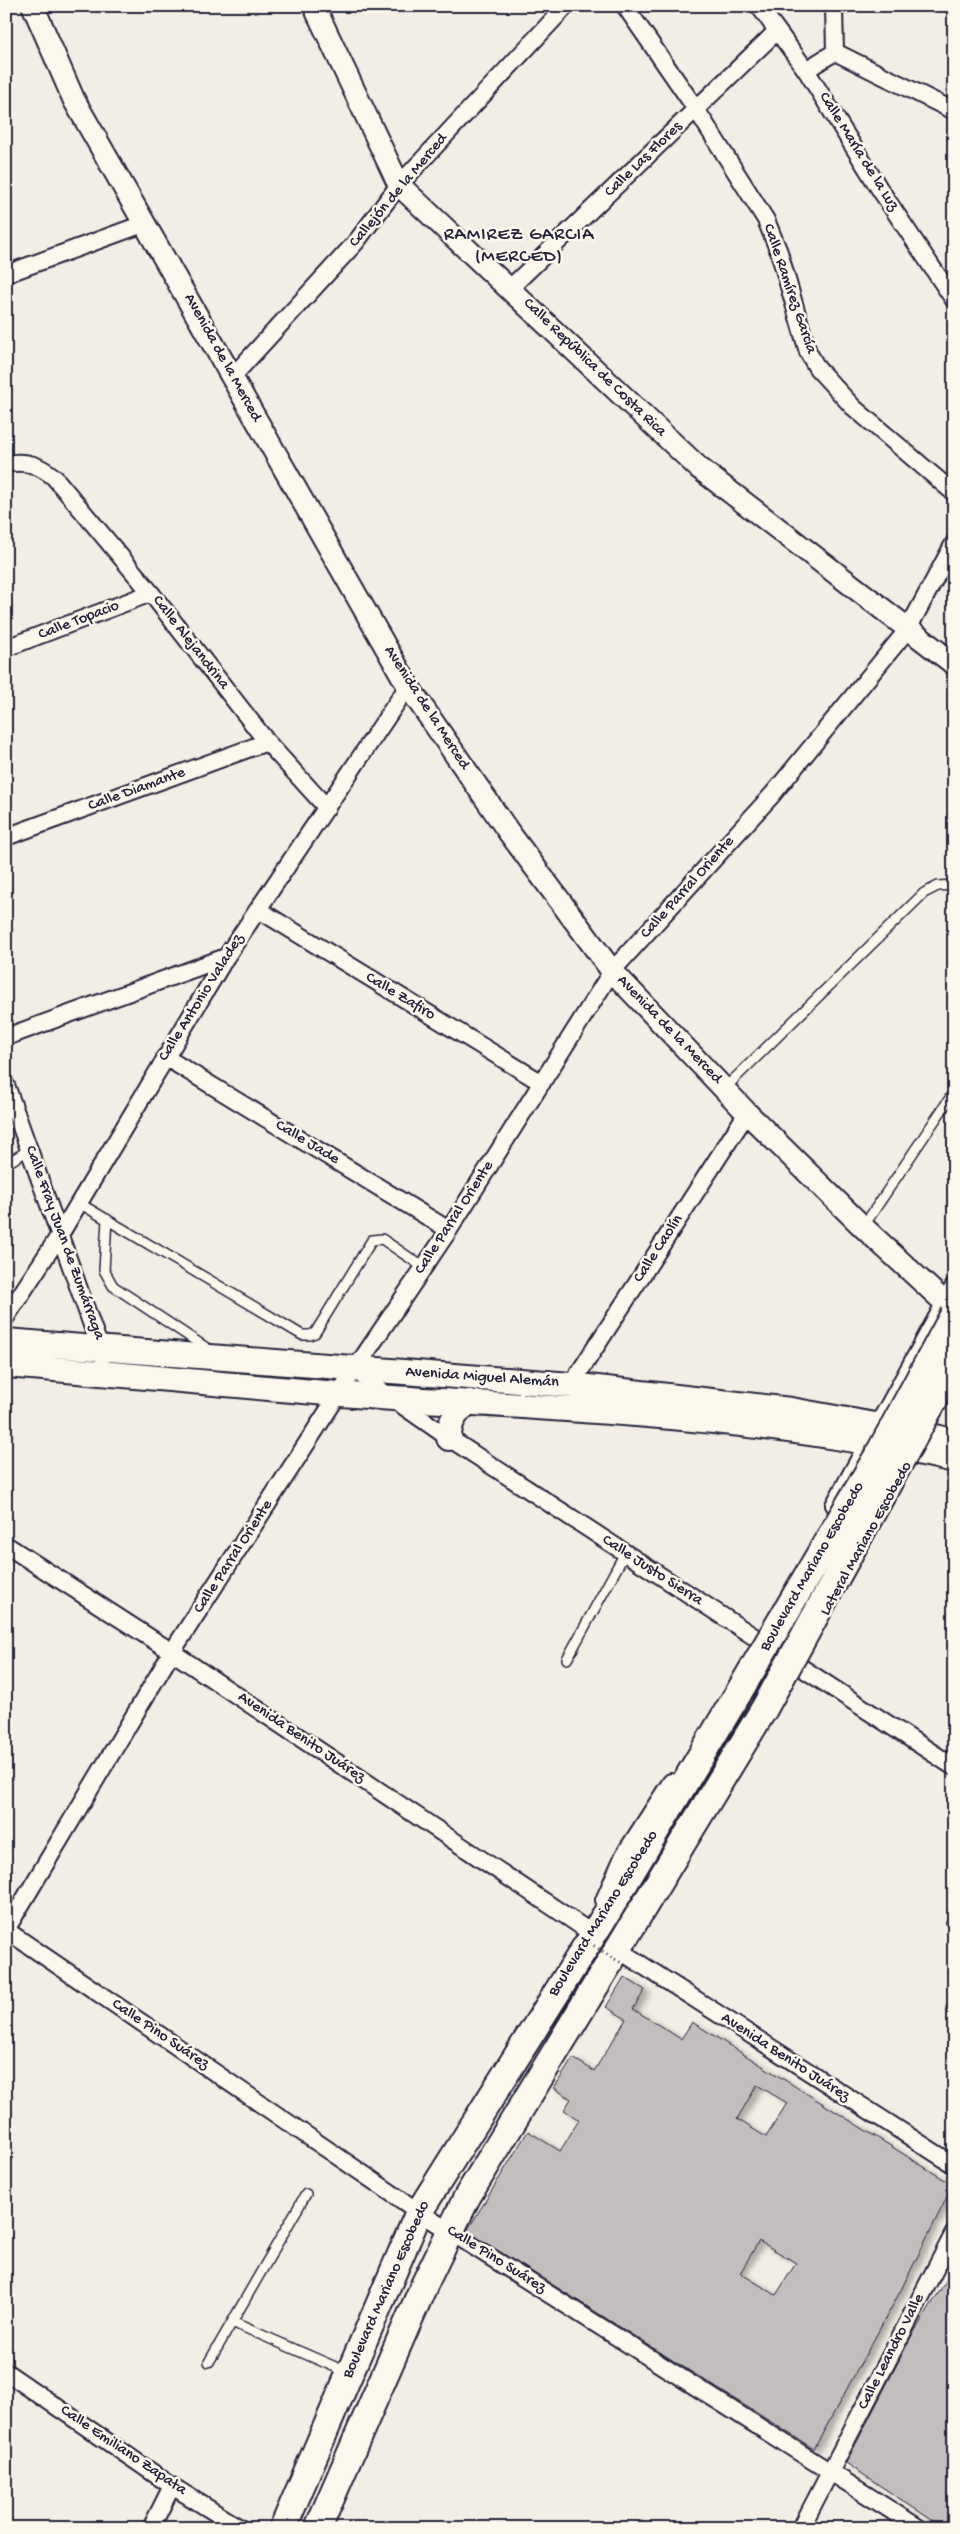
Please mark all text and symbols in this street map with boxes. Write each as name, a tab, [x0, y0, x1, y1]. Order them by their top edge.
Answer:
street label: Calle María de la Luz	[814, 89, 903, 216]
street label: Calle Las Flores	[601, 117, 688, 202]
street label: Callejón de la Merced	[346, 129, 453, 252]
street label: Calle Ramírez García	[758, 222, 820, 357]
district label: RAMIREZ GARCIA (MERCED)	[444, 224, 595, 269]
street label: Avenida de la Merced	[179, 291, 266, 427]
street label: Calle República de Costa Rica	[518, 295, 670, 442]
street label: Calle Alejandrina	[147, 592, 233, 695]
street label: Calle Topacio	[36, 597, 122, 645]
street label: Avenida de la Merced	[379, 643, 474, 775]
street label: Calle Diamante	[86, 763, 189, 816]
street label: Calle Parral Oriente	[637, 832, 739, 943]
street label: Calle Antonio Valadez	[155, 930, 249, 1065]
street label: Calle Zafiro	[362, 969, 438, 1025]
street label: Avenida de la Merced	[612, 972, 727, 1089]
street label: Calle Jade	[271, 1116, 343, 1170]
street label: Calle Fray Juan de Zumárraga	[20, 1143, 108, 1344]
street label: Calle Parral Oriente	[411, 1157, 499, 1278]
street label: Calle Caolín	[630, 1211, 688, 1287]
street label: Avenida Miguel Alemán	[405, 1363, 560, 1393]
street label: Lateral Mariano Escobedo	[817, 1459, 917, 1619]
street label: Boulevard Mariano Escobedo	[756, 1479, 869, 1656]
street label: Calle Parral Oriente	[190, 1496, 278, 1617]
street label: Calle Justo Sierra	[598, 1531, 707, 1611]
street label: Avenida Benito Juárez	[234, 1688, 369, 1788]
street label: Boulevard Mariano Escobedo	[544, 1827, 663, 2001]
street label: Calle Pino Suárez	[108, 1995, 213, 2075]
street label: Avenida Benito Juárez	[717, 2009, 854, 2107]
street label: Boulevard Mariano Escobedo	[339, 2198, 435, 2383]
street label: Calle Pino Suárez	[443, 2222, 550, 2299]
street label: Calle Leandro Valle	[855, 2290, 930, 2413]
street label: Calle Emiliano Zapata	[56, 2402, 191, 2501]

